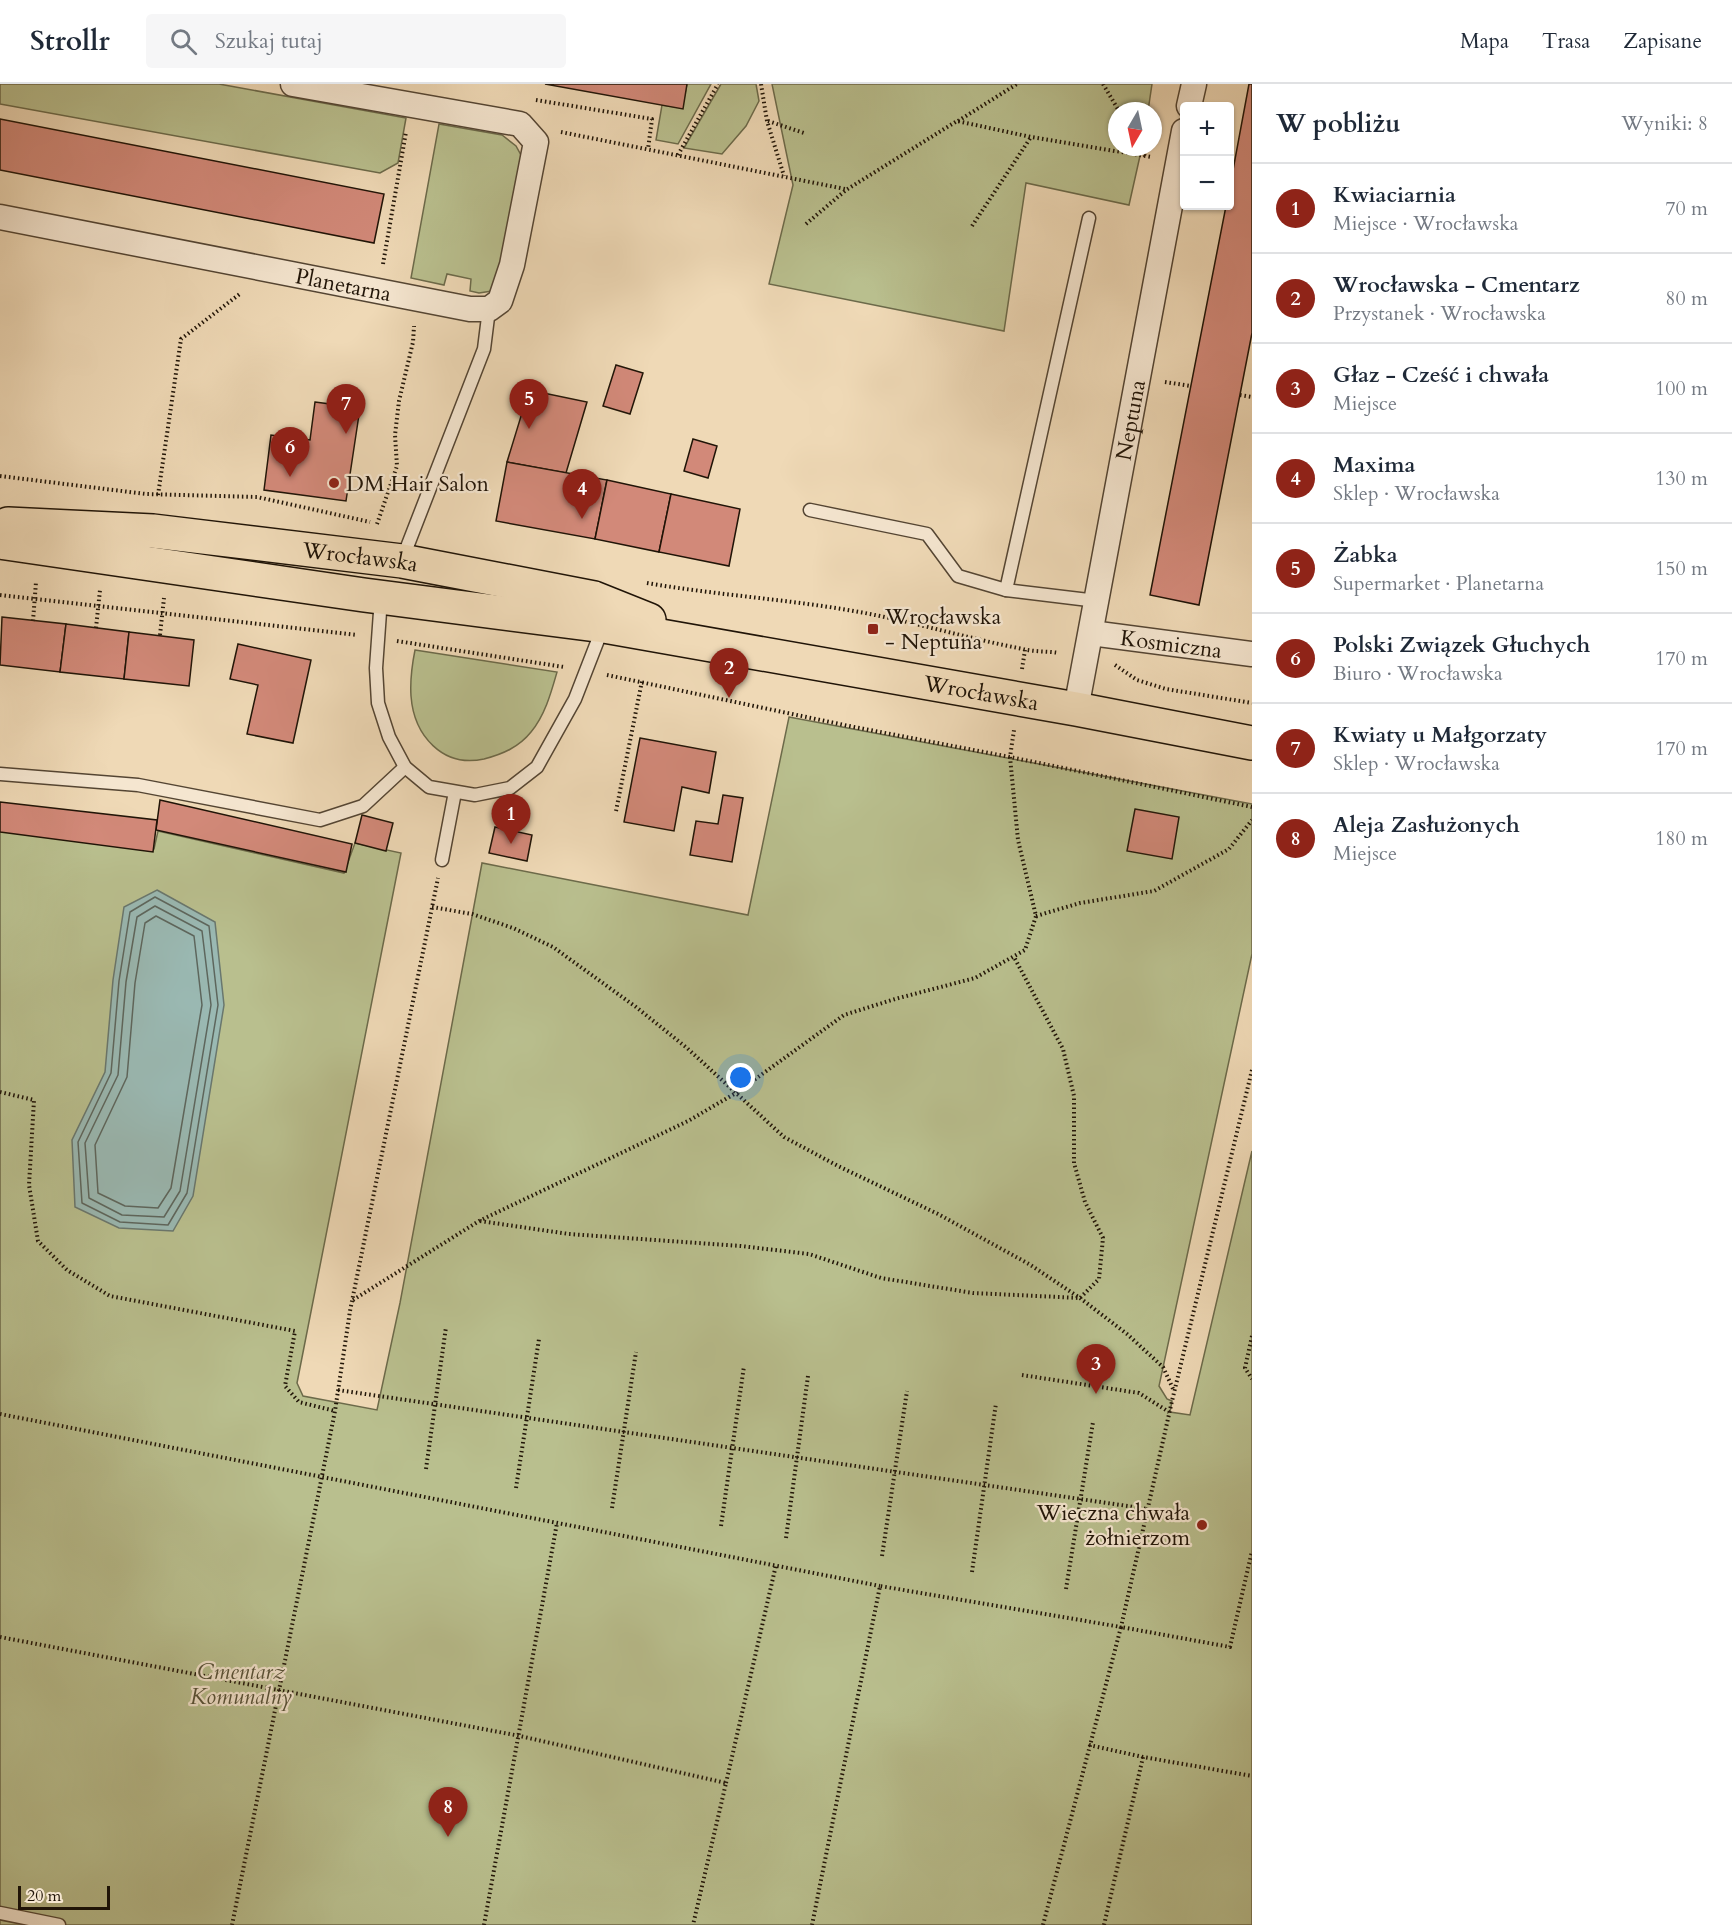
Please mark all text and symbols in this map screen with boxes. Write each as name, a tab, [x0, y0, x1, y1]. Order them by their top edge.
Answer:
search box	[146, 14, 566, 68]
text: Strollr	[30, 22, 110, 60]
icon: search	[167, 25, 200, 58]
text: Szukaj tutaj	[215, 26, 323, 56]
text: Mapa	[1460, 27, 1509, 56]
text: Trasa	[1542, 27, 1590, 56]
text: Zapisane	[1623, 27, 1702, 56]
north arrow	[1108, 102, 1162, 156]
map controls	[1180, 102, 1234, 210]
button: +	[1180, 102, 1234, 156]
text: W pobliżu	[1276, 106, 1401, 141]
text: Wyniki: 8	[1621, 110, 1708, 137]
button: −	[1180, 156, 1234, 210]
text: Kwiaciarnia	[1333, 180, 1456, 210]
text: 1	[1290, 195, 1301, 222]
text: 70 m	[1665, 195, 1708, 222]
text: Miejsce · Wrocławska	[1333, 210, 1518, 237]
street label: Planetarna	[293, 261, 394, 309]
text: Wrocławska - Cmentarz	[1333, 270, 1580, 300]
text: 2	[1290, 285, 1301, 312]
text: 80 m	[1665, 285, 1708, 312]
text: Przystanek · Wrocławska	[1333, 300, 1546, 327]
text: Głaz - Cześć i chwała	[1333, 360, 1549, 390]
text: 3	[1290, 375, 1301, 402]
text: 100 m	[1655, 375, 1708, 402]
street label: Neptuna	[1109, 377, 1153, 463]
pin: 5	[510, 380, 548, 429]
pin: 7	[326, 384, 366, 434]
text: Miejsce	[1333, 390, 1397, 417]
pin: 6	[270, 428, 310, 477]
text: Maxima	[1333, 450, 1415, 480]
text: 4	[1290, 465, 1301, 492]
text: 130 m	[1655, 465, 1708, 492]
place label: DM Hair Salon	[346, 469, 490, 499]
pin: 4	[562, 470, 602, 519]
marker: DM Hair Salon	[327, 476, 341, 490]
text: Sklep · Wrocławska	[1333, 480, 1500, 507]
street label: Wrocławska	[300, 535, 421, 580]
text: Żabka	[1333, 540, 1398, 570]
text: 5	[1290, 555, 1301, 582]
text: 150 m	[1655, 555, 1708, 582]
text: Supermarket · Planetarna	[1333, 570, 1544, 597]
place label: Wrocławska - Neptuna	[884, 602, 1002, 657]
marker: Wrocławska - Neptuna	[866, 622, 880, 636]
street label: Kosmiczna	[1119, 623, 1224, 666]
text: Polski Związek Głuchych	[1333, 630, 1590, 660]
text: 6	[1290, 645, 1301, 672]
text: 170 m	[1655, 645, 1708, 672]
pin: 2	[710, 648, 748, 698]
text: Biuro · Wrocławska	[1333, 660, 1503, 687]
street label: Wrocławska	[920, 668, 1042, 718]
text: Kwiaty u Małgorzaty	[1333, 720, 1547, 750]
text: 7	[1290, 735, 1301, 762]
text: 170 m	[1655, 735, 1708, 762]
text: Sklep · Wrocławska	[1333, 750, 1500, 777]
pin: 1	[492, 794, 530, 844]
text: Aleja Zasłużonych	[1333, 810, 1520, 840]
text: 8	[1290, 825, 1301, 852]
text: 180 m	[1655, 825, 1708, 852]
text: Miejsce	[1333, 840, 1397, 867]
your location	[726, 1063, 755, 1092]
pin: 3	[1076, 1344, 1116, 1394]
place label: Wieczna chwała żołnierzom	[1036, 1498, 1190, 1553]
marker: Wieczna chwała żołnierzom	[1195, 1518, 1209, 1532]
park label: Cmentarz Komunalny	[190, 1657, 292, 1712]
pin: 8	[428, 1788, 468, 1837]
scale bar	[18, 1883, 110, 1910]
text: 20 m	[27, 1885, 61, 1907]

